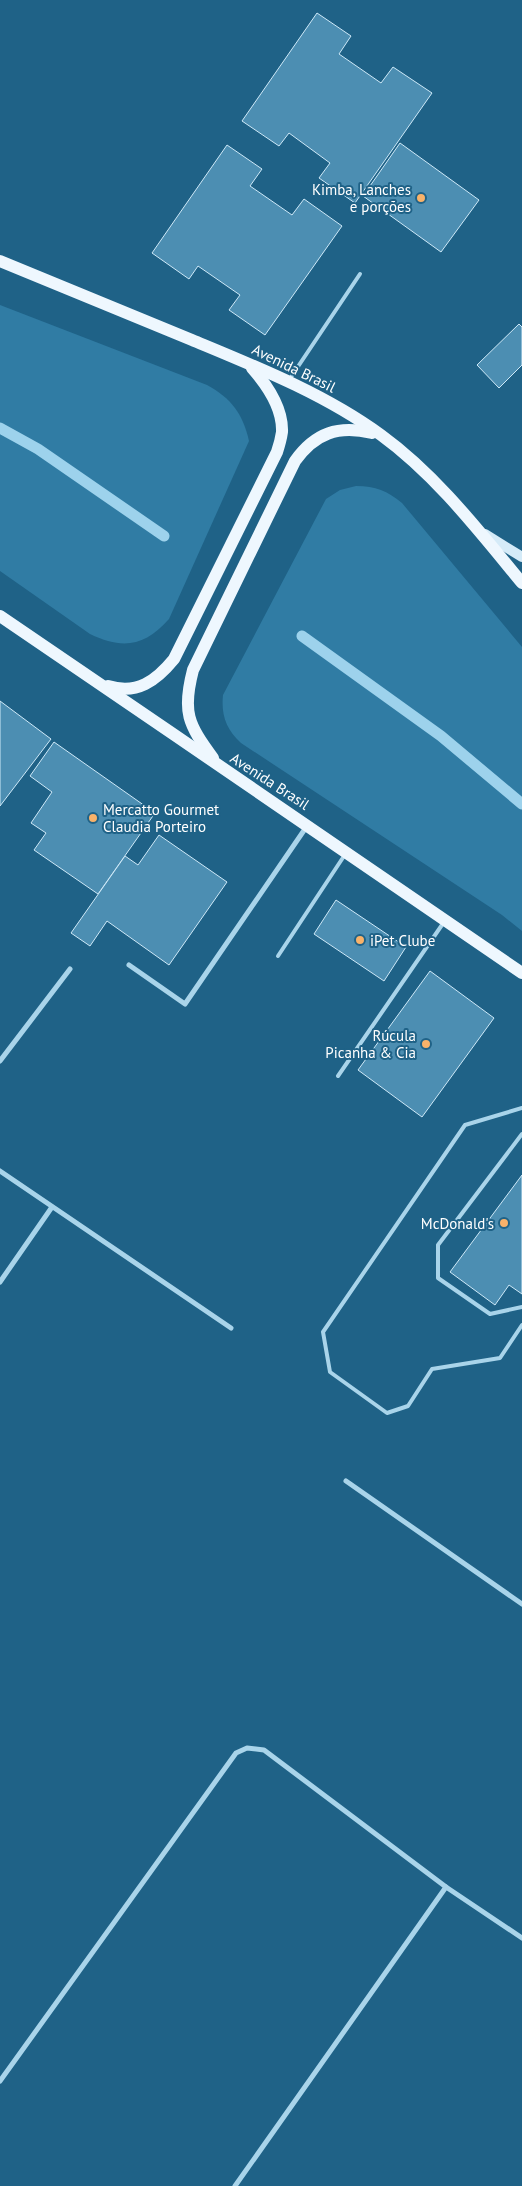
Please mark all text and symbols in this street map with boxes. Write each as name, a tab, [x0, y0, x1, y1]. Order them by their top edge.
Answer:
place label: Kimba, Lanches e porções	[312, 180, 411, 216]
marker: Kimba, Lanches e porções	[415, 192, 427, 204]
street label: Avenida Brasil	[249, 340, 339, 397]
street label: Avenida Brasil	[227, 748, 314, 814]
place label: Mercatto Gourmet Claudia Porteiro	[103, 800, 219, 836]
marker: Mercatto Gourmet Claudia Porteiro	[87, 812, 99, 824]
place label: iPet Clube	[370, 931, 435, 950]
marker: iPet Clube	[354, 934, 366, 946]
place label: Rúcula Picanha & Cia	[325, 1026, 416, 1062]
marker: Rúcula Picanha & Cia	[420, 1038, 432, 1050]
place label: McDonald's	[421, 1214, 494, 1233]
marker: McDonald's	[498, 1217, 510, 1229]

